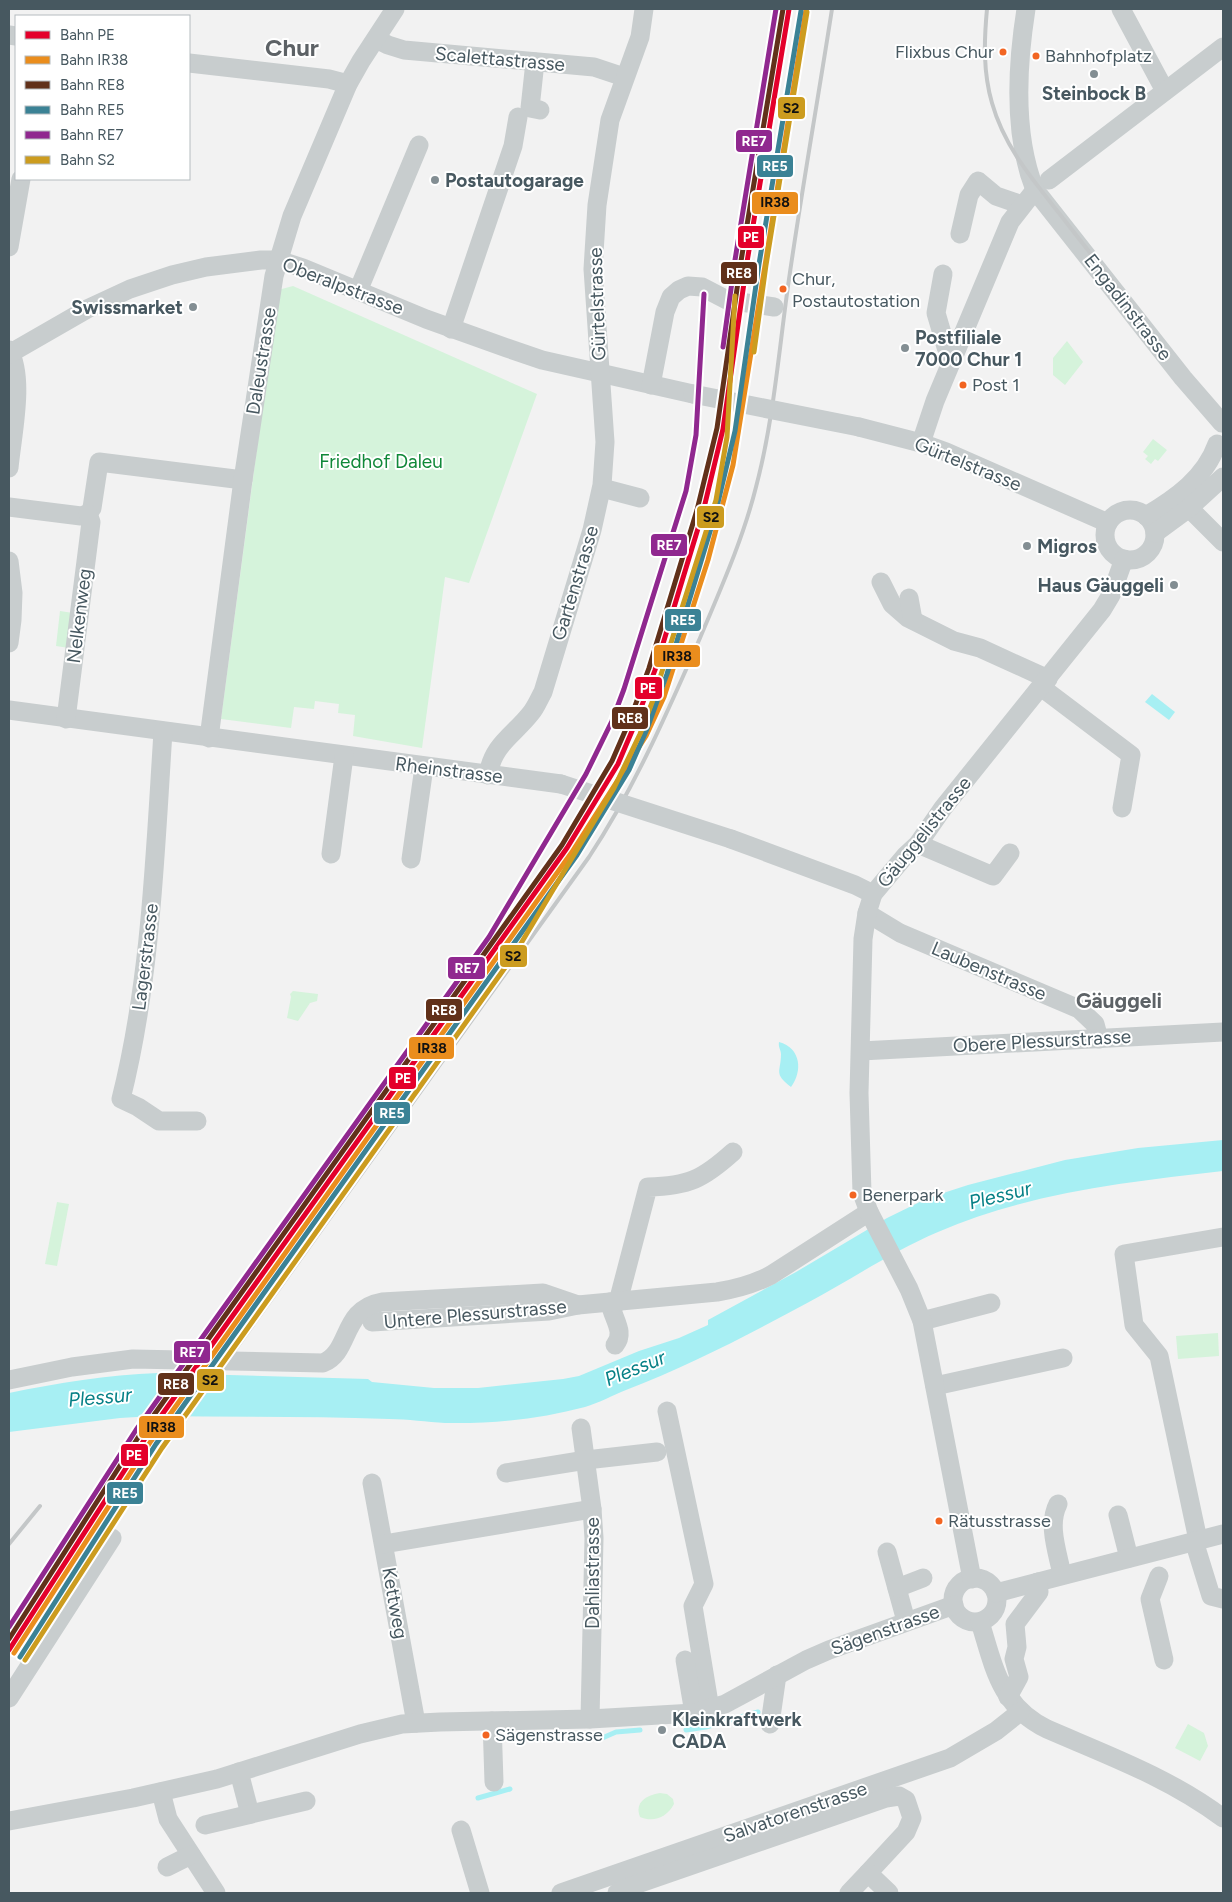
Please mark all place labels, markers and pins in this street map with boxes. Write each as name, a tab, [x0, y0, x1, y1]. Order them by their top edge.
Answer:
place label: Flixbus Chur	[895, 41, 994, 63]
place label: Bahnhofplatz	[1045, 45, 1152, 67]
marker: Flixbus Chur	[998, 47, 1008, 57]
marker: Bahnhofplatz	[1031, 51, 1041, 61]
marker: Steinbock B	[1088, 68, 1100, 80]
place label: Steinbock B	[1042, 82, 1146, 105]
place label: Postautogarage	[445, 169, 584, 192]
marker: Postautogarage	[429, 174, 441, 186]
place label: Chur, Postautostation	[792, 268, 920, 312]
marker: Chur, Postautostation	[778, 284, 788, 294]
place label: Swissmarket	[71, 296, 183, 319]
marker: Swissmarket	[187, 301, 199, 313]
place label: Postfiliale 7000 Chur 1	[915, 326, 1022, 371]
marker: Postfiliale 7000 Chur 1	[899, 342, 911, 354]
place label: Post 1	[972, 374, 1020, 396]
marker: Post 1	[958, 380, 968, 390]
place label: Migros	[1037, 535, 1097, 558]
marker: Migros	[1021, 540, 1033, 552]
place label: Haus Gäuggeli	[1037, 574, 1164, 597]
marker: Haus Gäuggeli	[1168, 579, 1180, 591]
place label: Benerpark	[862, 1184, 944, 1206]
marker: Benerpark	[848, 1190, 858, 1200]
place label: Rätusstrasse	[948, 1510, 1051, 1532]
marker: Rätusstrasse	[934, 1516, 944, 1526]
place label: Kleinkraftwerk CADA	[672, 1708, 803, 1753]
place label: Sägenstrasse	[495, 1724, 603, 1746]
marker: Kleinkraftwerk CADA	[656, 1724, 668, 1736]
marker: Sägenstrasse	[481, 1730, 491, 1740]

